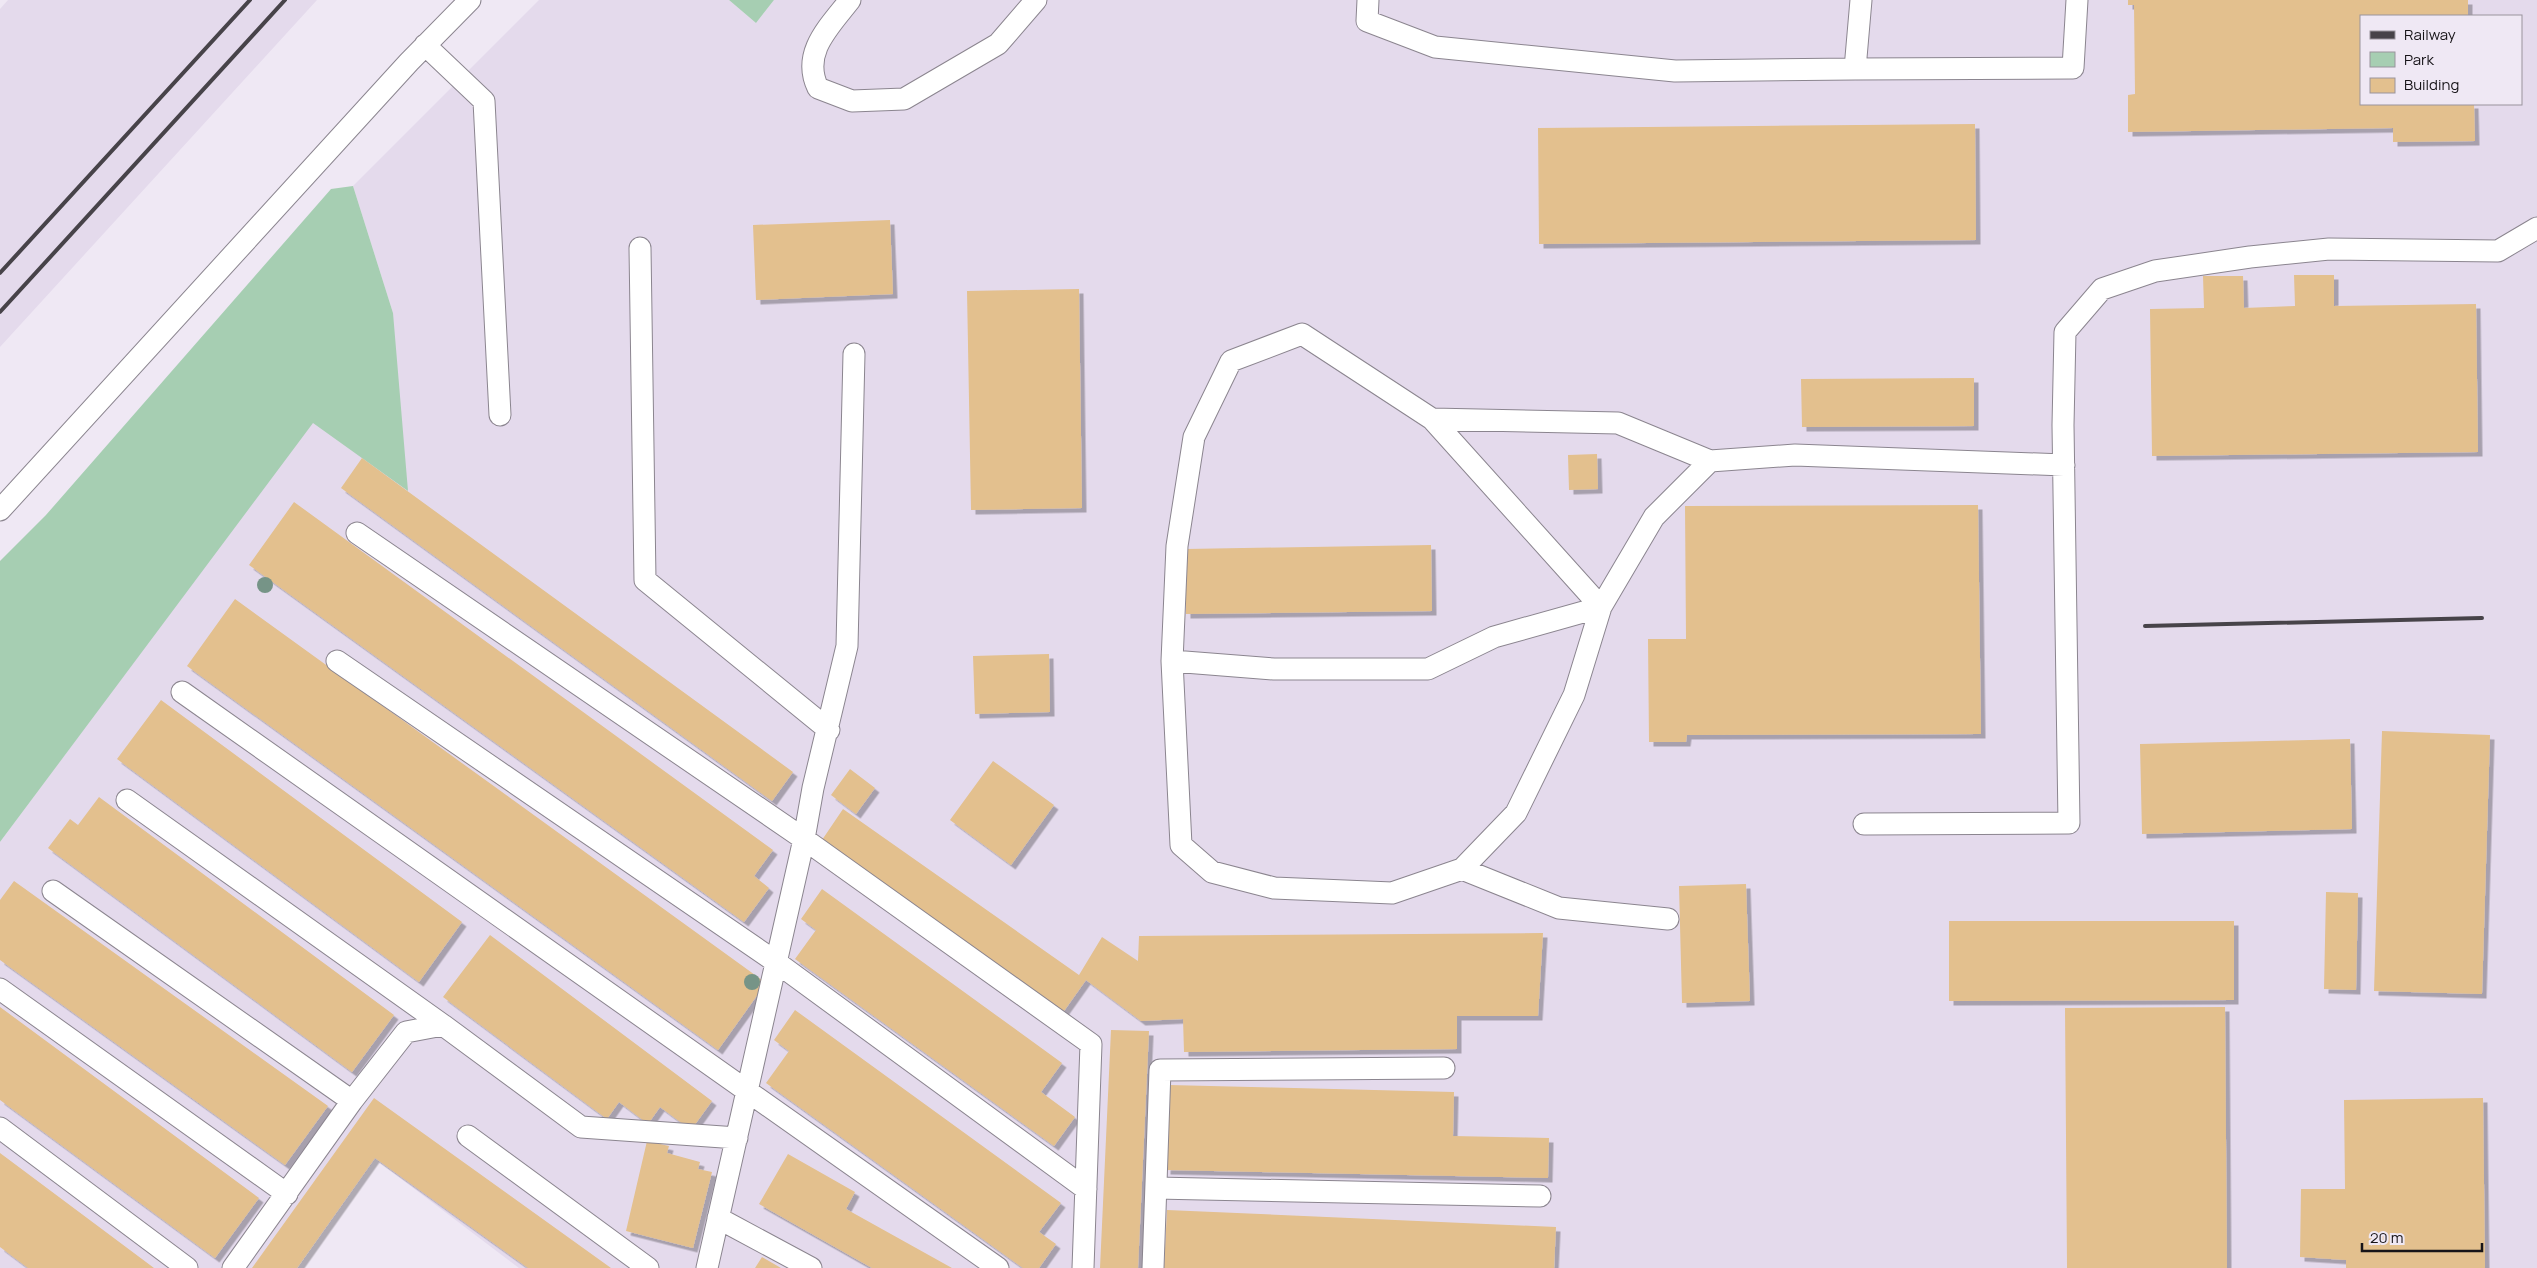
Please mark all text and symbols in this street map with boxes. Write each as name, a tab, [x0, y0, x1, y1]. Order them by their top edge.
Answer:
legend	[2360, 15, 2522, 105]
text: Railway	[2404, 24, 2456, 45]
text: Park	[2404, 49, 2434, 70]
text: Building	[2404, 74, 2459, 95]
scale bar	[2362, 1220, 2482, 1252]
text: 20 m	[2370, 1227, 2403, 1248]

